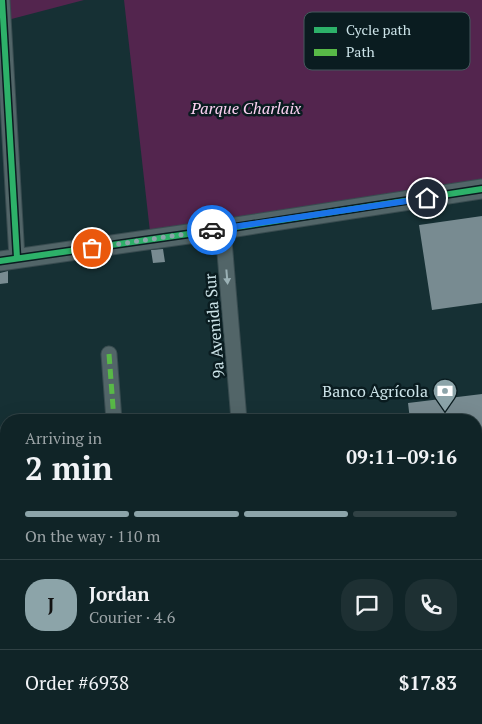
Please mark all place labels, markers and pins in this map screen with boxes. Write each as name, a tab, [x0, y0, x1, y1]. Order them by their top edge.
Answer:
pin	[406, 177, 448, 219]
pin	[71, 227, 113, 269]
bank icon: Banco Agrícola	[432, 378, 458, 412]
place label: Banco Agrícola	[322, 380, 428, 402]

